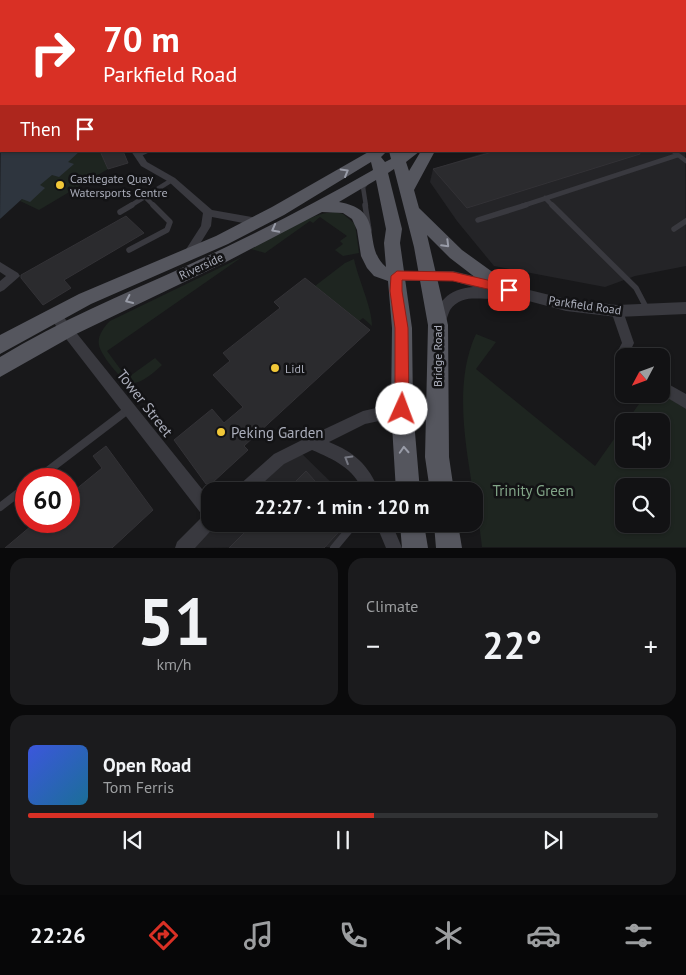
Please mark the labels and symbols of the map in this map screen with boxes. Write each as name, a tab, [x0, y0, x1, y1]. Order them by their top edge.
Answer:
one-way arrow	[340, 169, 349, 179]
place label: Castlegate Quay Watersports Centre	[70, 171, 168, 200]
marker: Castlegate Quay Watersports Centre	[54, 179, 66, 191]
one-way arrow	[272, 223, 281, 233]
one-way arrow	[440, 238, 449, 247]
street label: Riverside	[177, 249, 225, 283]
pin	[488, 269, 530, 311]
street label: Parkfield Road	[548, 292, 622, 318]
one-way arrow	[125, 293, 134, 304]
street label: Bridge Road	[430, 325, 445, 387]
north arrow	[615, 348, 670, 402]
place label: Lidl	[285, 361, 305, 376]
marker: Lidl	[269, 362, 281, 374]
street label: Tower Street	[113, 366, 177, 440]
position arrow	[375, 382, 427, 434]
place label: Peking Garden	[231, 423, 324, 442]
marker: Peking Garden	[215, 426, 227, 438]
one-way arrow	[399, 446, 410, 454]
one-way arrow	[344, 456, 353, 466]
speed limit sign: 60	[15, 468, 80, 533]
park label: Trinity Green	[492, 481, 574, 500]

